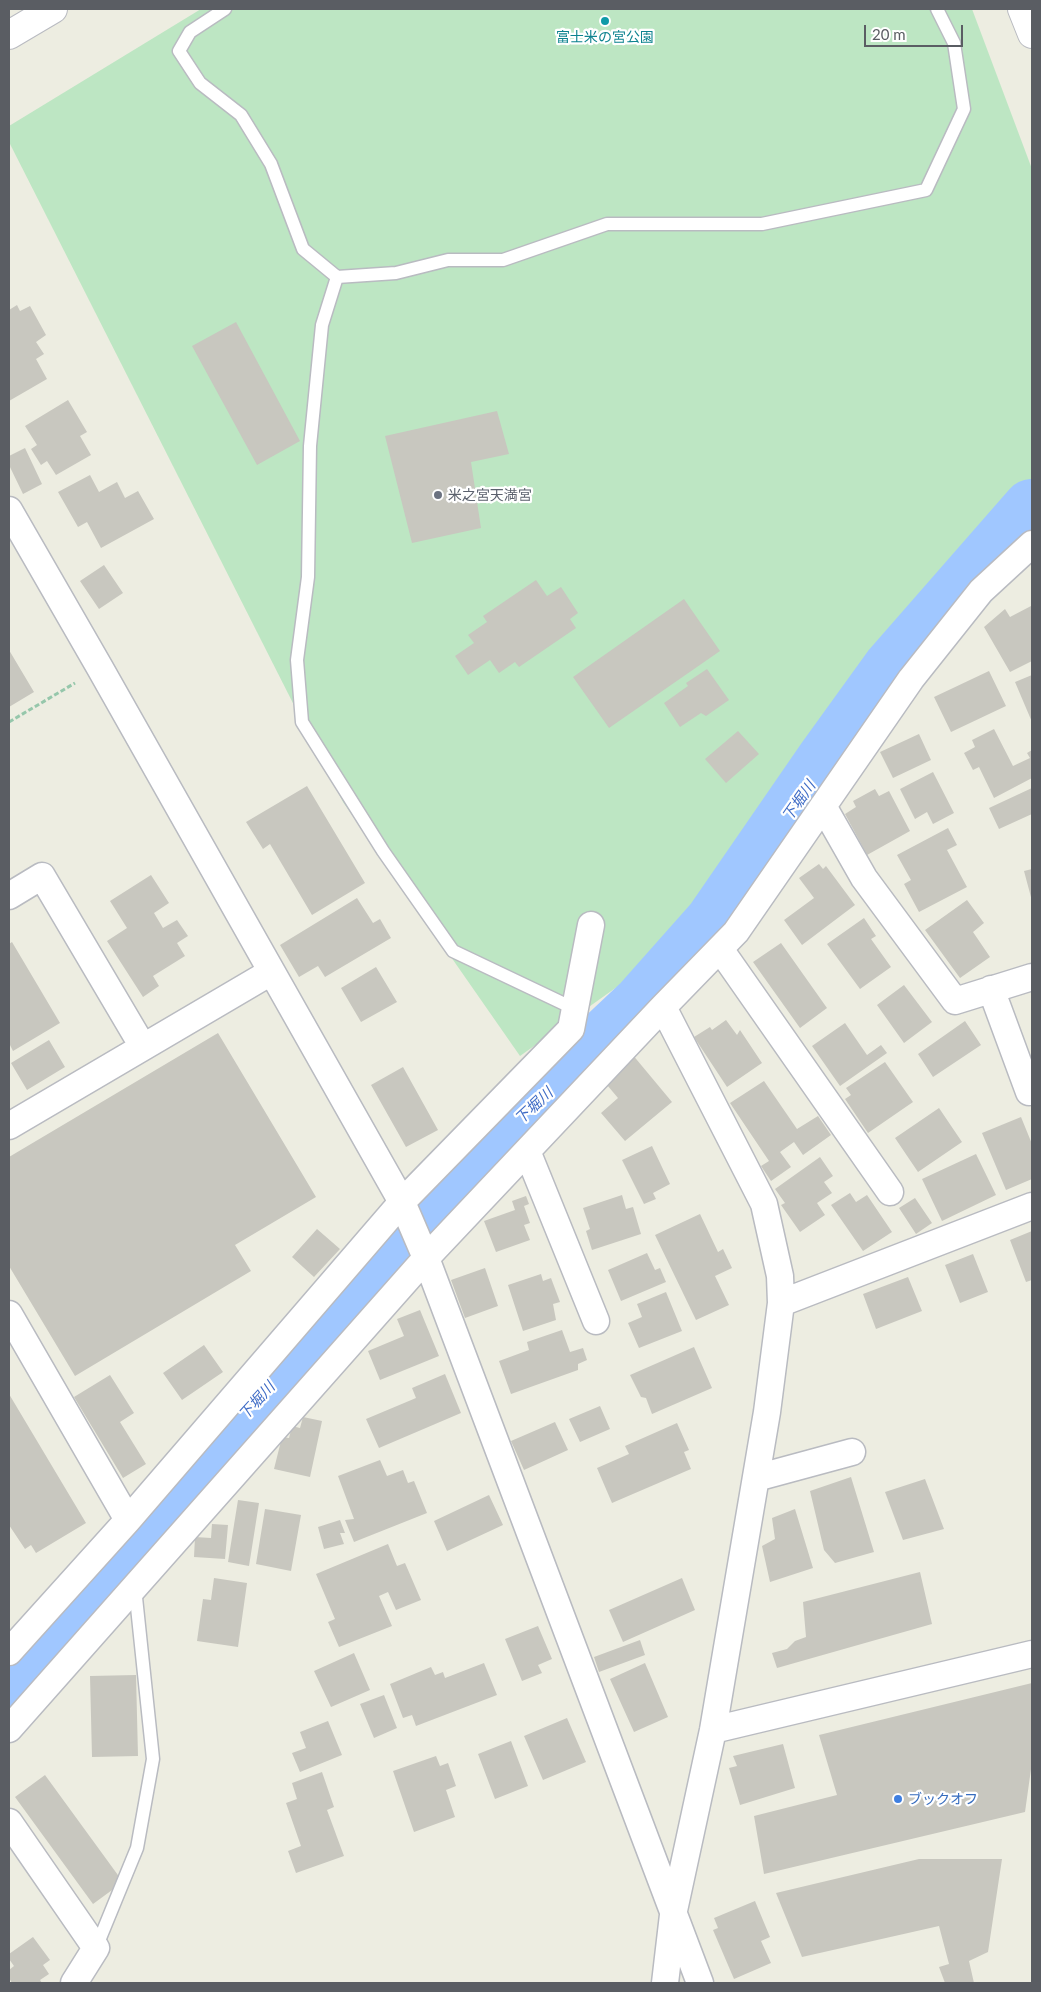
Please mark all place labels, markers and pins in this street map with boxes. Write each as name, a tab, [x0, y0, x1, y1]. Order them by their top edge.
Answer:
marker: 富士米の宮公園	[599, 15, 611, 27]
place label: 富士米の宮公園	[556, 29, 654, 45]
place label: 米之宮天満宮	[448, 487, 532, 503]
marker: 米之宮天満宮	[432, 489, 444, 501]
place label: ブックオフ	[908, 1791, 978, 1807]
marker: ブックオフ	[892, 1793, 904, 1805]

